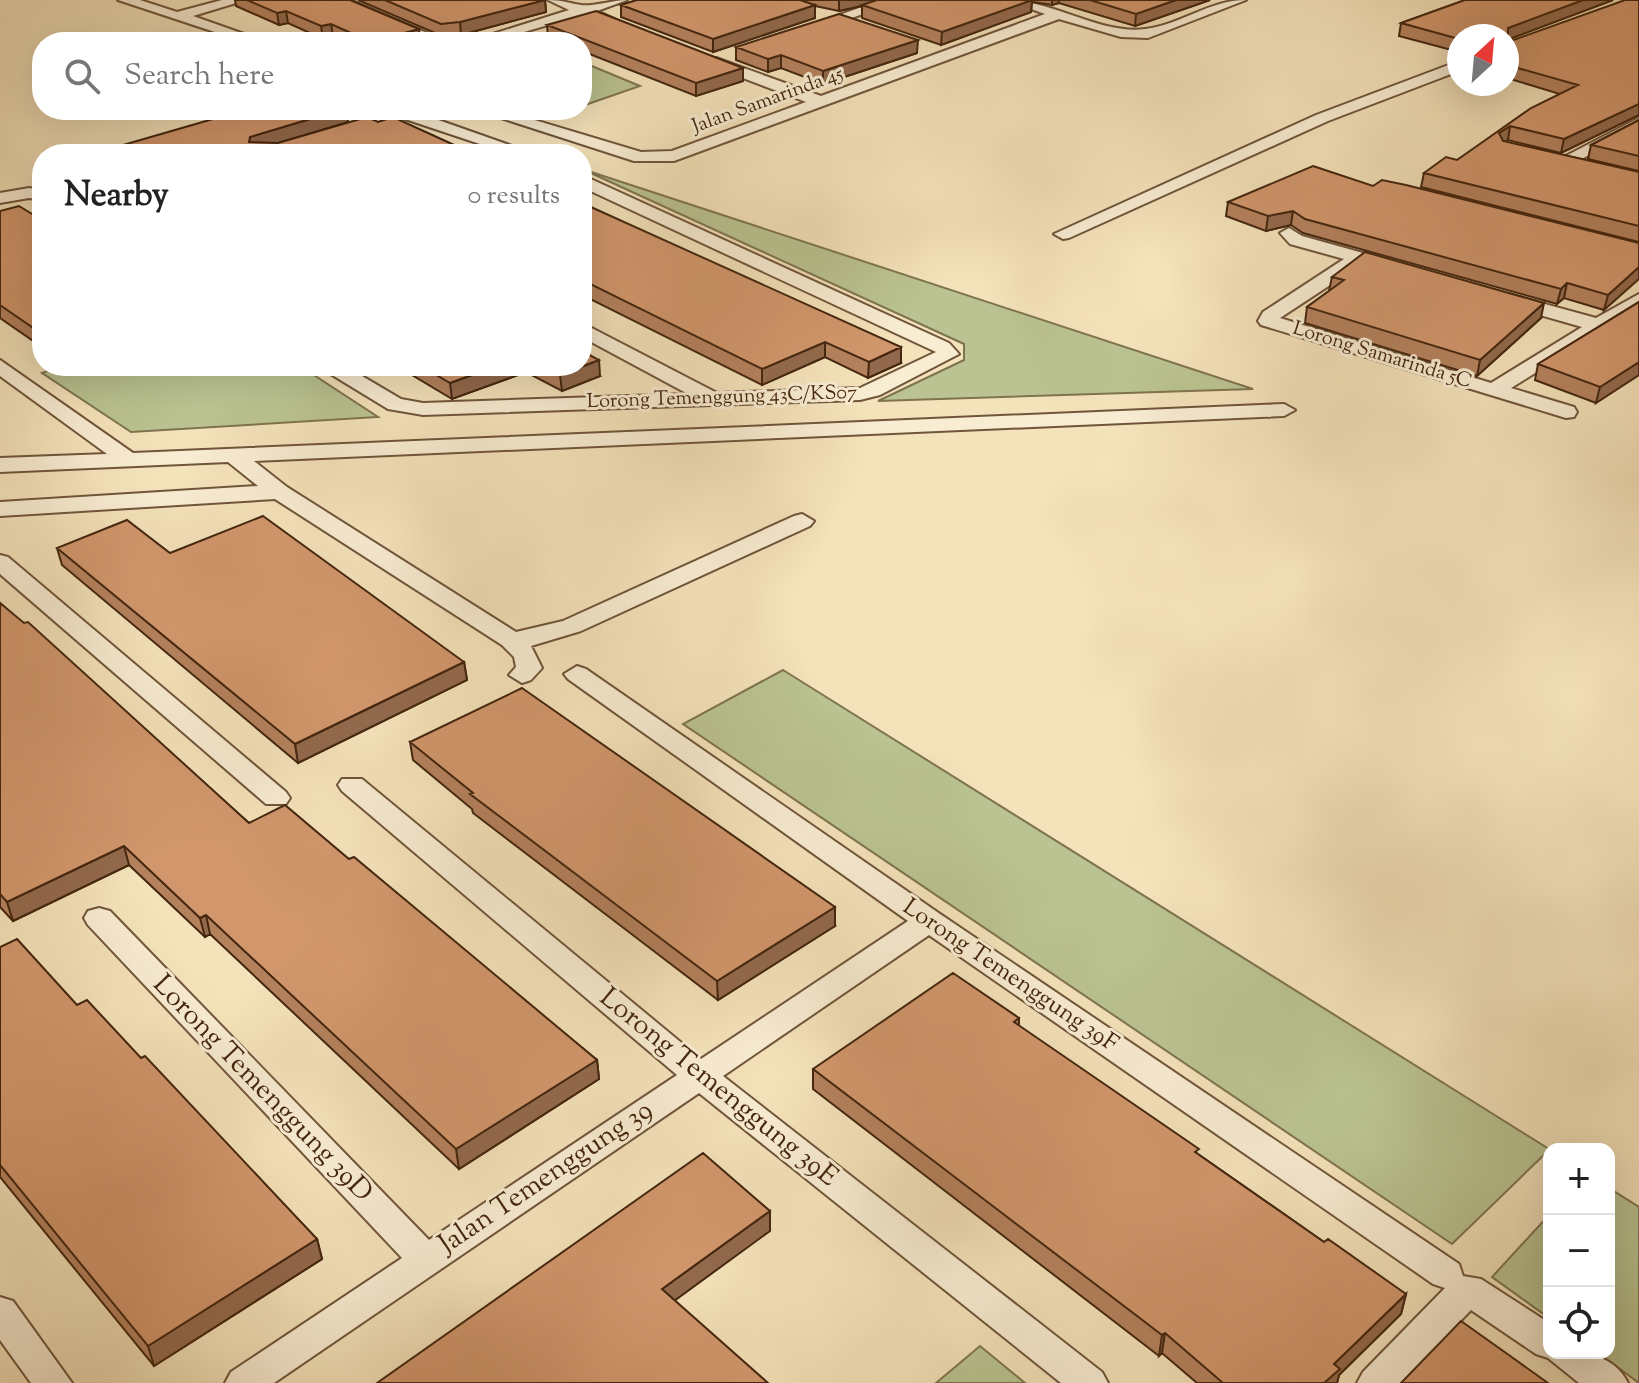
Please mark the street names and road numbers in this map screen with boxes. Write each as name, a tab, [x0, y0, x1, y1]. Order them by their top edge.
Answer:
street label: Jalan Samarinda 45	[687, 60, 848, 142]
street label: Lorong Samarinda 5C	[1289, 315, 1475, 397]
street label: Lorong Temenggung 43C/KS07	[586, 379, 858, 417]
street label: Lorong Temenggung 39F	[895, 891, 1125, 1061]
street label: Lorong Temenggung 39D	[143, 966, 381, 1212]
street label: Lorong Temenggung 39E	[590, 979, 846, 1197]
street label: Jalan Temenggung 39	[429, 1091, 661, 1266]

